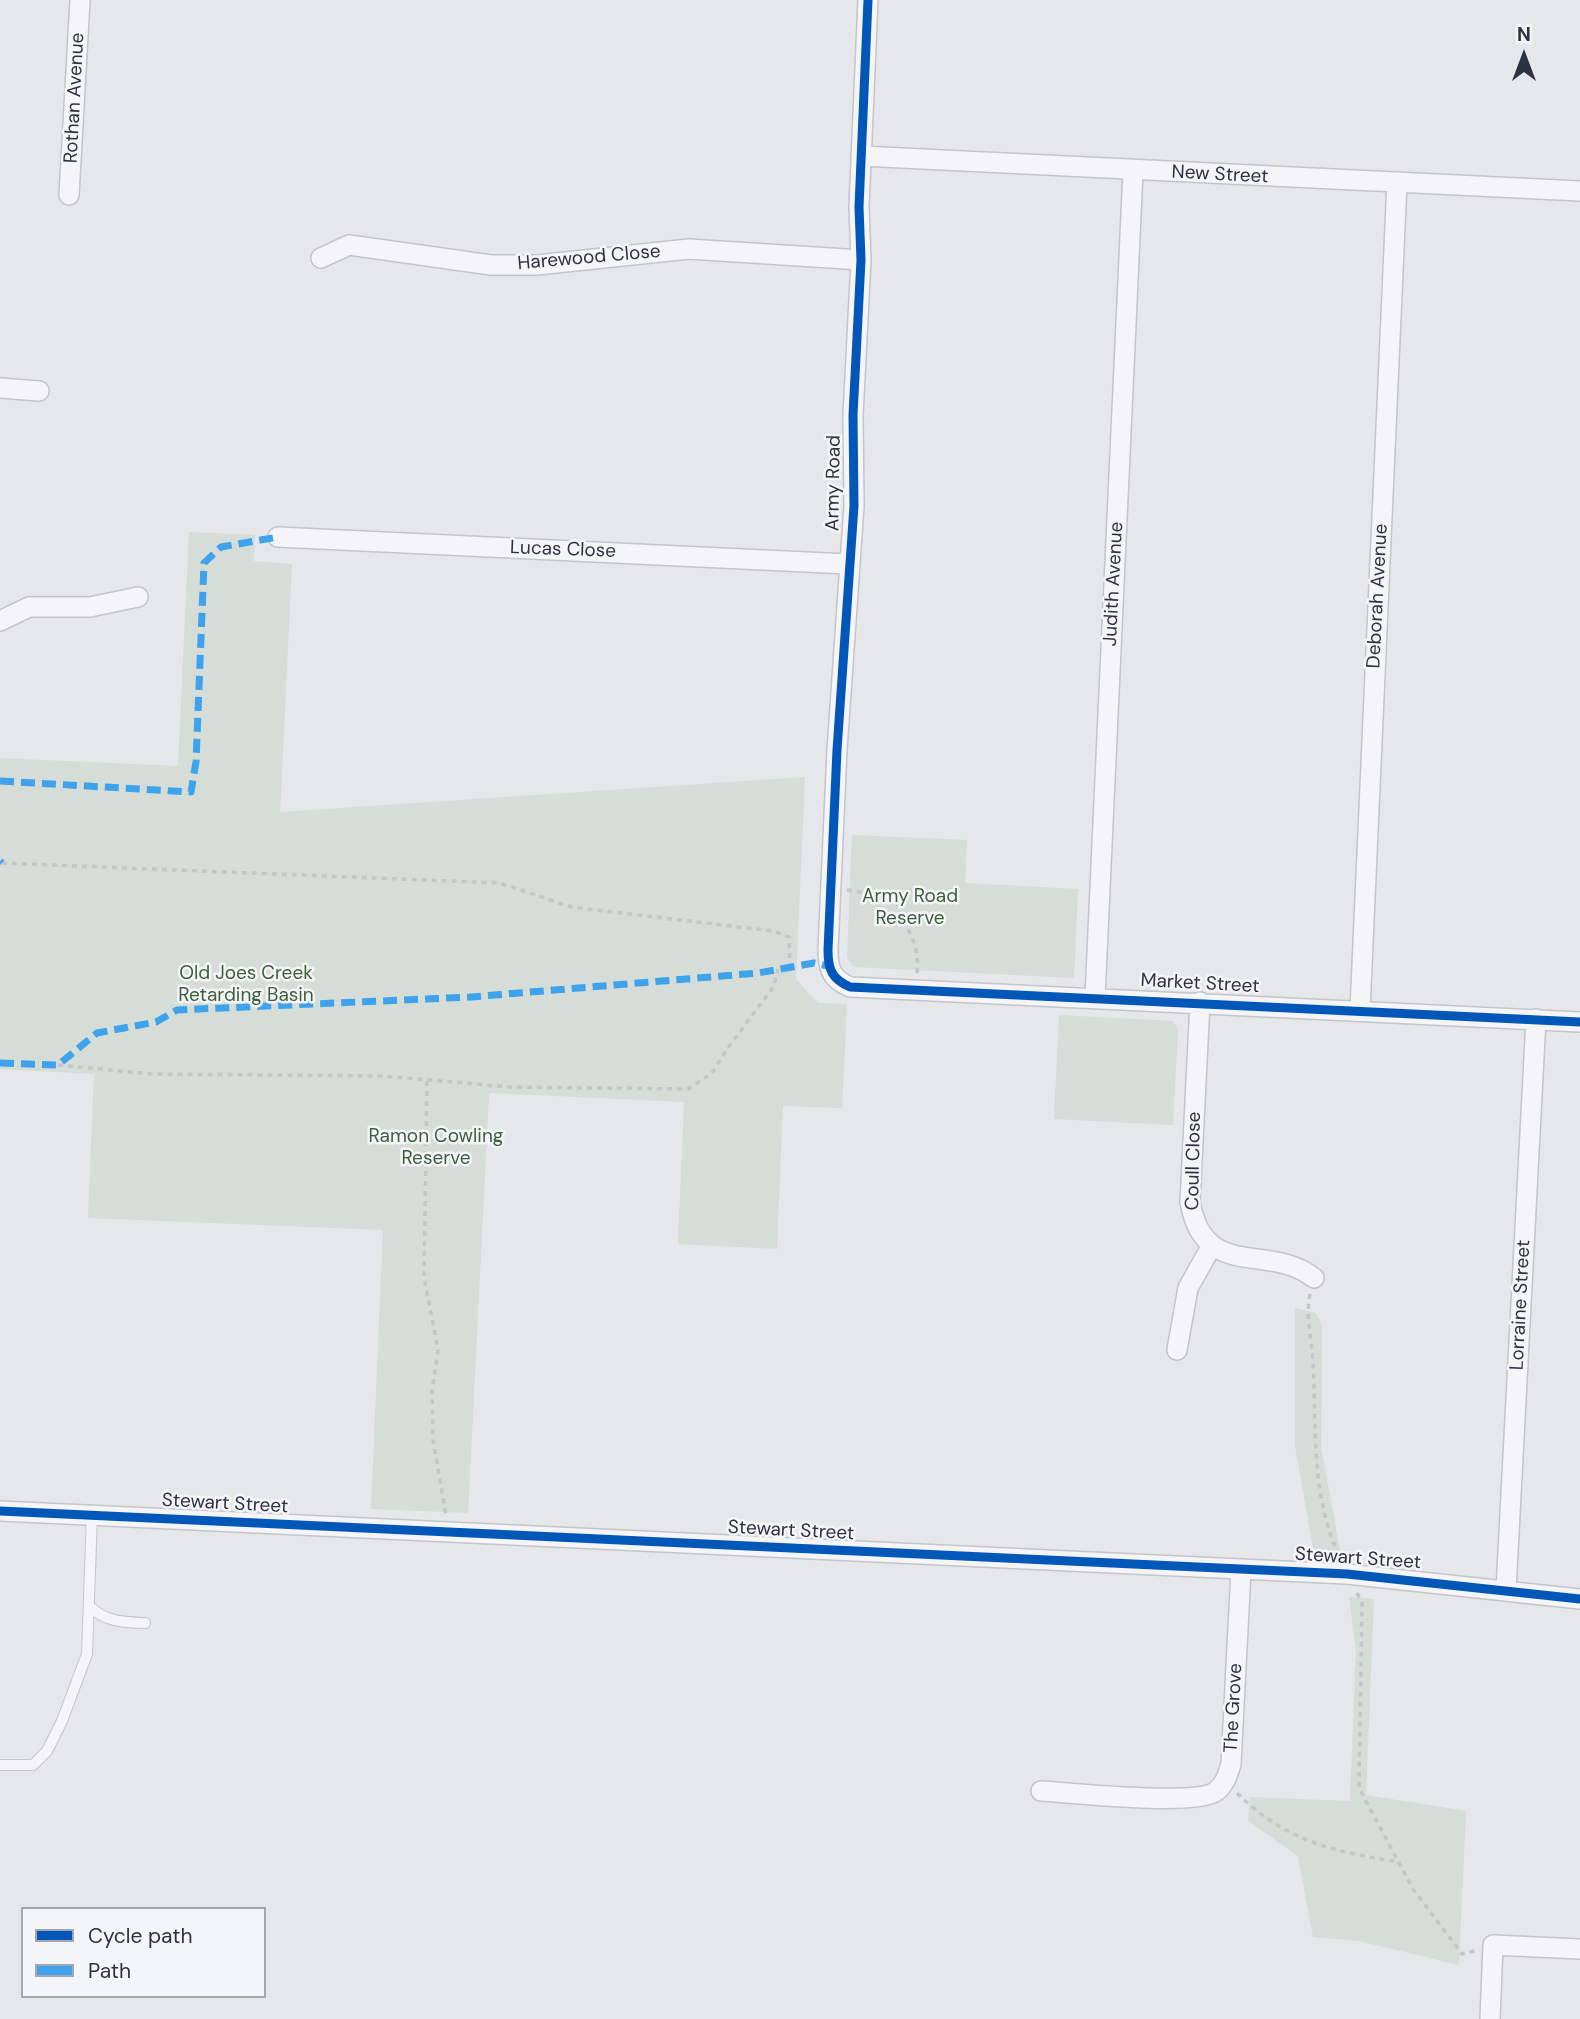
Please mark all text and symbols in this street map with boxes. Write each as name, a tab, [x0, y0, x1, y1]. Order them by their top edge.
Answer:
north arrow	[1489, 21, 1559, 91]
text: N	[1517, 22, 1531, 47]
street label: Rothan Avenue	[60, 32, 90, 164]
street label: New Street	[1171, 161, 1269, 189]
street label: Harewood Close	[517, 240, 661, 276]
street label: Army Road	[822, 435, 846, 531]
street label: Judith Avenue	[1099, 521, 1129, 647]
street label: Deborah Avenue	[1363, 523, 1393, 669]
street label: Lucas Close	[510, 537, 616, 563]
park label: Army Road Reserve	[862, 886, 958, 930]
park label: Old Joes Creek Retarding Basin	[178, 963, 314, 1007]
street label: Market Street	[1140, 970, 1260, 998]
street label: Coull Close	[1182, 1111, 1206, 1211]
park label: Ramon Cowling Reserve	[369, 1126, 503, 1170]
street label: Lorraine Street	[1506, 1239, 1536, 1371]
street label: Stewart Street	[161, 1489, 289, 1519]
street label: Stewart Street	[727, 1516, 855, 1546]
street label: Stewart Street	[1294, 1543, 1422, 1575]
street label: The Grove	[1220, 1663, 1248, 1753]
legend	[21, 1907, 266, 1998]
text: Cycle path	[88, 1922, 193, 1950]
text: Path	[88, 1957, 131, 1985]

